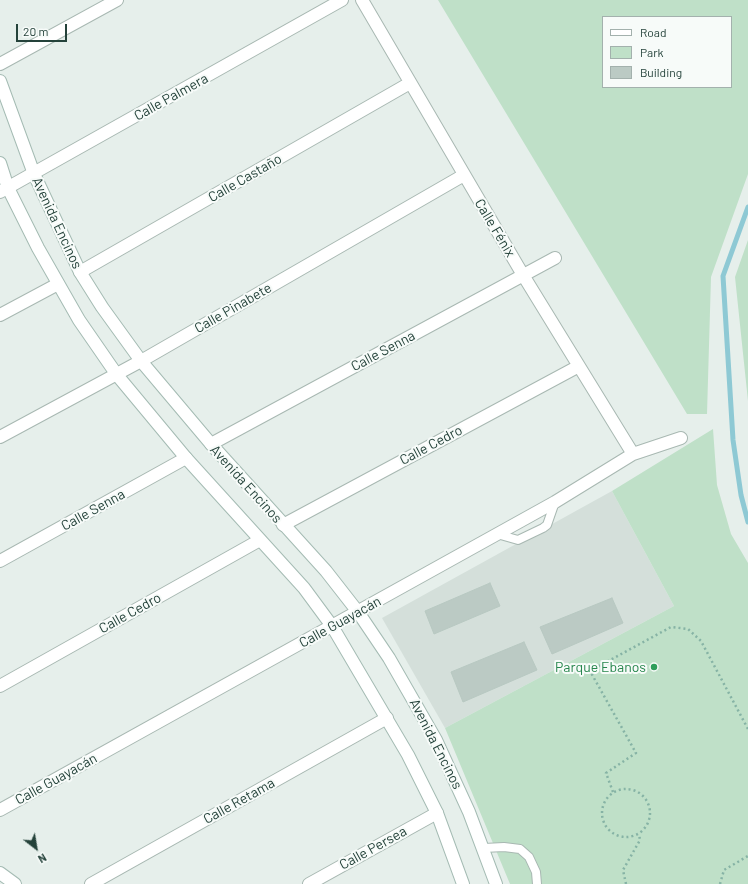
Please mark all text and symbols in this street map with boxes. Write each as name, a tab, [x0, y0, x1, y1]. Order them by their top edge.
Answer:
scale bar	[18, 16, 69, 42]
legend	[602, 16, 732, 88]
text: 20 m	[23, 24, 49, 38]
text: Road	[640, 25, 667, 39]
text: Park	[640, 45, 664, 59]
text: Building	[640, 65, 682, 79]
street label: Calle Palmera	[131, 70, 211, 124]
street label: Calle Castaño	[205, 150, 285, 206]
street label: Avenida Encinos	[28, 174, 86, 272]
street label: Calle Fénix	[471, 196, 519, 260]
street label: Calle Pinabete	[192, 279, 274, 337]
street label: Calle Senna	[348, 327, 418, 375]
street label: Calle Cedro	[397, 422, 465, 468]
street label: Avenida Encinos	[207, 441, 285, 527]
street label: Calle Senna	[58, 486, 128, 534]
street label: Calle Cedro	[96, 589, 164, 637]
street label: Calle Guayacán	[296, 593, 384, 651]
place label: Parque Ebanos	[555, 659, 646, 675]
marker: Parque Ebanos	[649, 662, 659, 672]
street label: Avenida Encinos	[406, 696, 466, 792]
street label: Calle Guayacán	[12, 750, 100, 808]
street label: Calle Retama	[200, 774, 278, 828]
street label: Calle Persea	[337, 823, 409, 873]
north arrow	[16, 828, 56, 868]
text: N	[36, 851, 49, 866]

